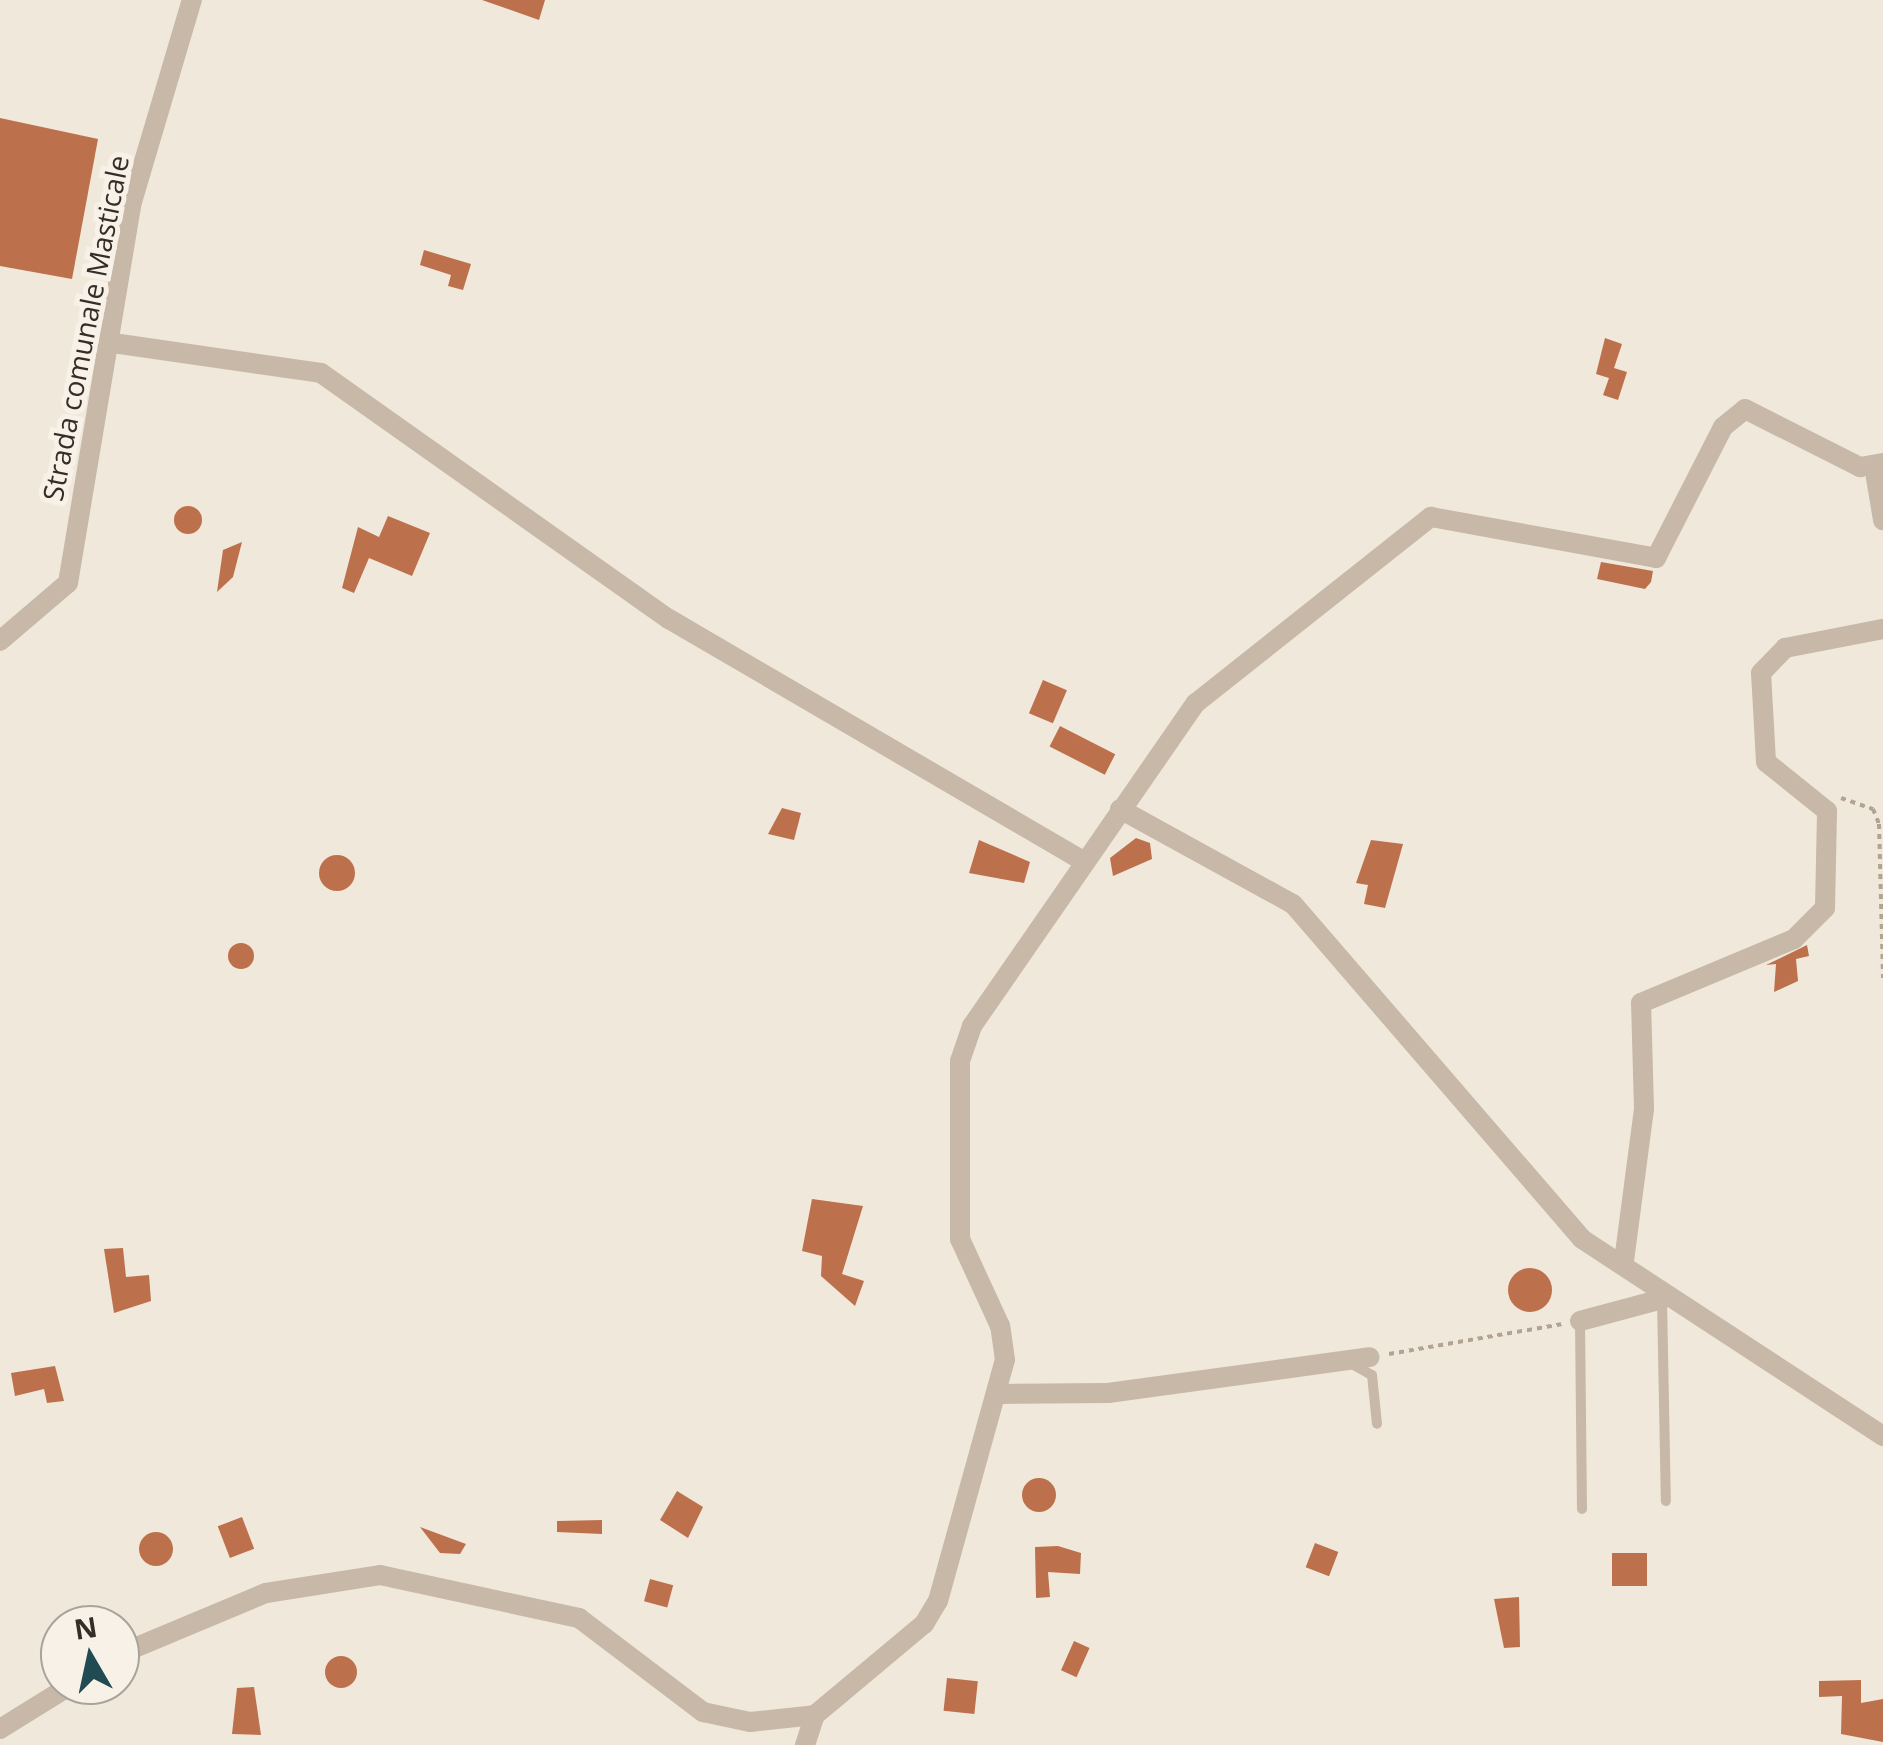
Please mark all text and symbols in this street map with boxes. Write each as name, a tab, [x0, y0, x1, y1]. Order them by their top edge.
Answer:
street label: Strada comunale Masticale	[35, 152, 135, 504]
north arrow	[40, 1605, 140, 1705]
text: N	[71, 1607, 100, 1648]

